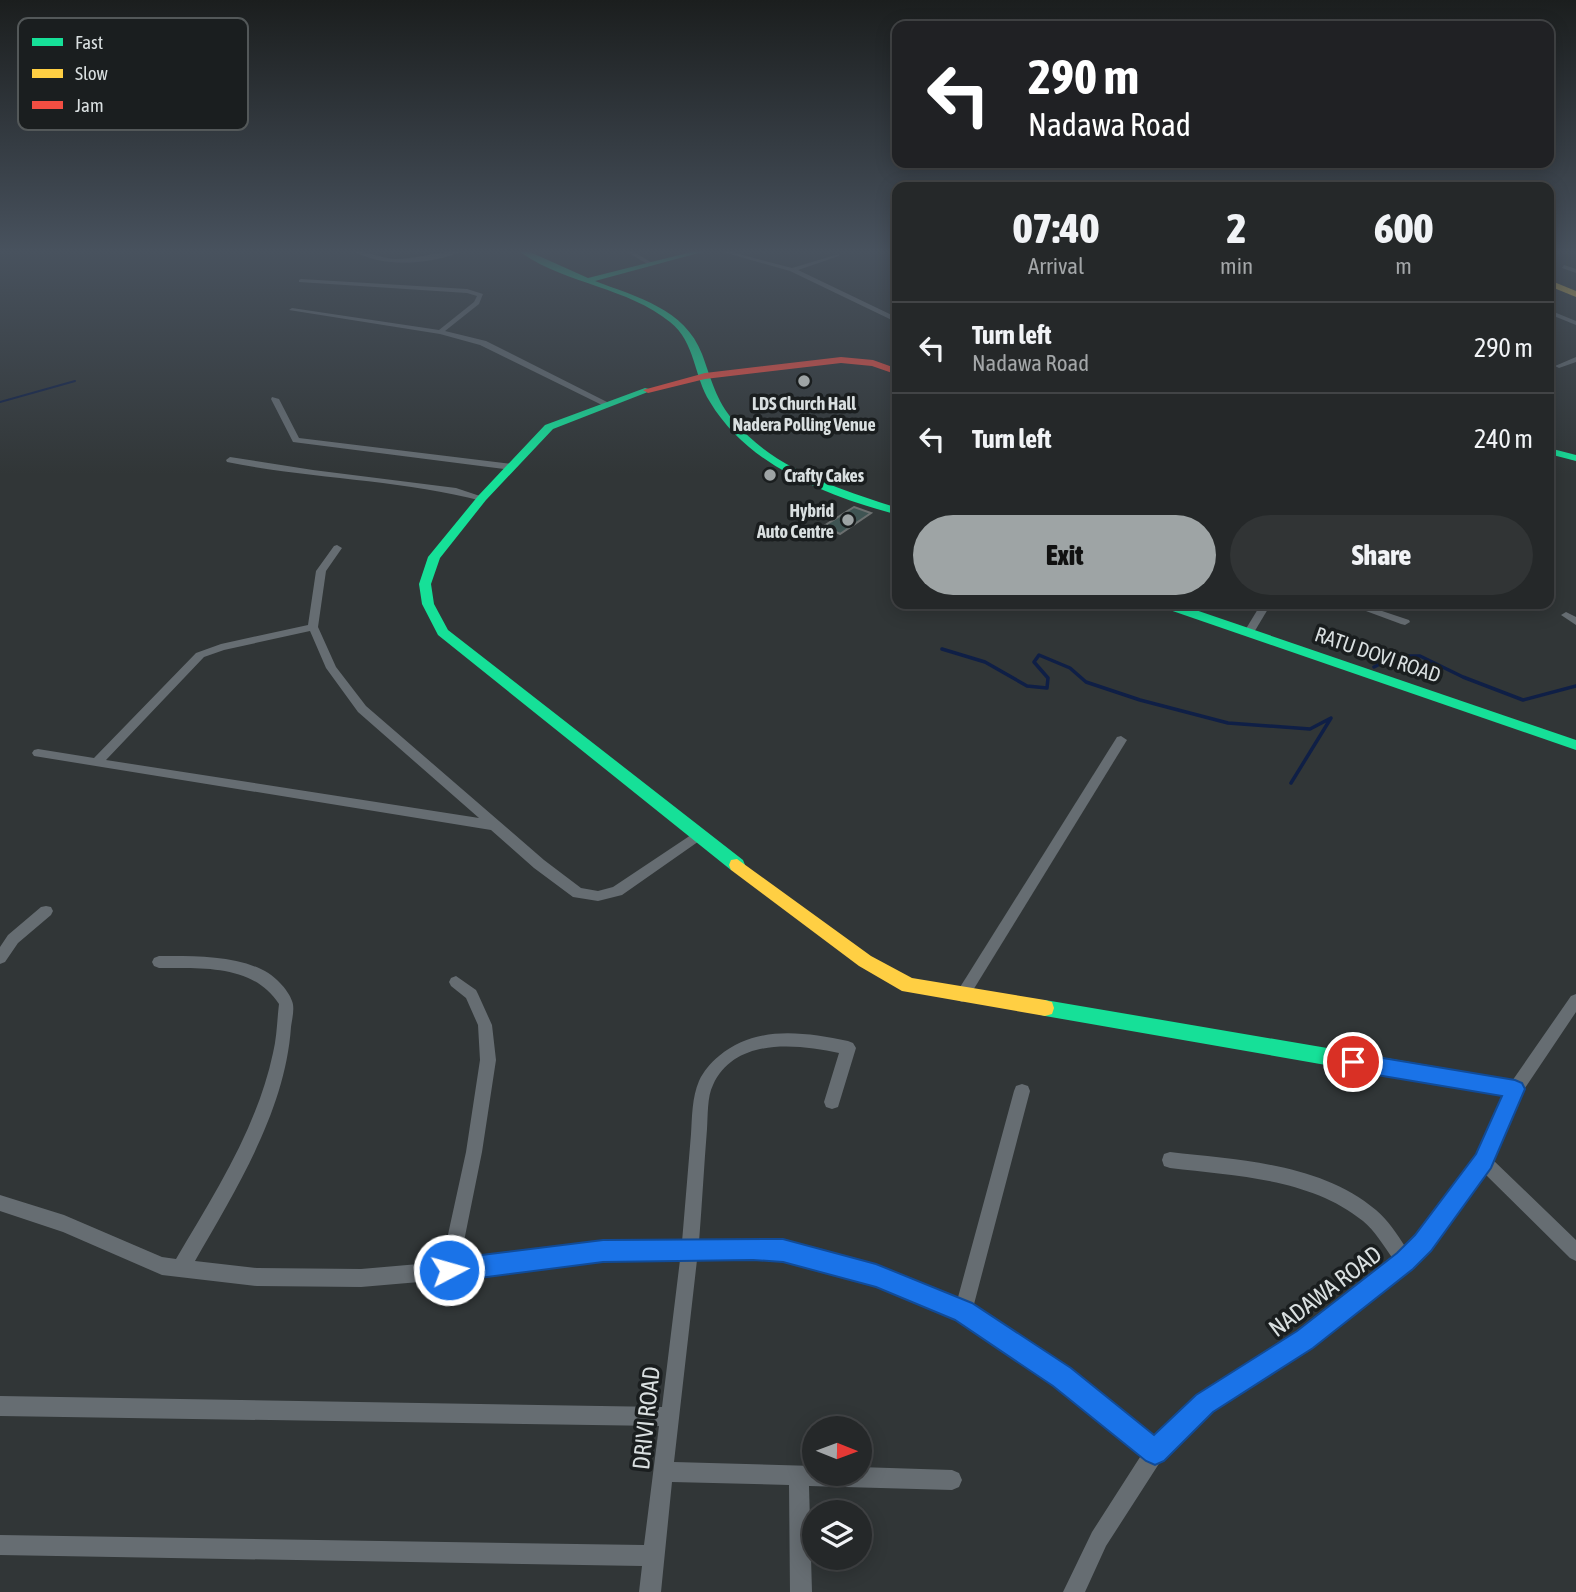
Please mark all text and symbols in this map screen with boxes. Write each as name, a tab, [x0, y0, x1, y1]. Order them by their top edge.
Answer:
legend	[18, 18, 248, 130]
text: Fast	[75, 31, 103, 53]
text: 290 m	[1028, 48, 1139, 104]
icon: left	[913, 49, 1004, 140]
text: Slow	[75, 62, 109, 84]
text: Jam	[75, 94, 104, 116]
text: Nadawa Road	[1028, 106, 1191, 143]
text: 07:40	[1013, 204, 1099, 252]
text: 2	[1227, 204, 1246, 252]
text: 600	[1374, 204, 1433, 252]
text: Arrival	[1028, 253, 1084, 279]
text: min	[1220, 253, 1253, 279]
text: m	[1395, 253, 1412, 279]
text: Turn left	[972, 320, 1052, 350]
icon: left	[913, 329, 951, 367]
text: 290 m	[1474, 333, 1533, 363]
text: Nadawa Road	[972, 350, 1089, 376]
marker: LDS Church Hall Nadera Polling Venue	[796, 373, 812, 389]
place label: LDS Church Hall Nadera Polling Venue	[732, 393, 876, 435]
icon: left	[913, 420, 951, 458]
text: Turn left	[972, 424, 1052, 454]
text: 240 m	[1474, 424, 1533, 454]
place label: Crafty Cakes	[784, 465, 865, 486]
marker: Crafty Cakes	[762, 467, 778, 483]
place label: Hybrid Auto Centre	[756, 500, 834, 542]
marker: Hybrid Auto Centre	[840, 512, 856, 528]
button: Exit	[913, 515, 1216, 595]
button: Share	[1230, 515, 1533, 595]
street label: RATU DOVI ROAD	[1312, 621, 1444, 687]
pin	[1323, 1032, 1383, 1092]
icon: arrive	[1334, 1043, 1372, 1081]
position arrow	[412, 1233, 486, 1307]
street label: NADAWA ROAD	[1264, 1240, 1386, 1342]
street label: DRIVI ROAD	[627, 1365, 665, 1471]
north arrow	[802, 1416, 872, 1486]
map controls	[802, 1416, 872, 1570]
button: layers	[802, 1500, 872, 1570]

